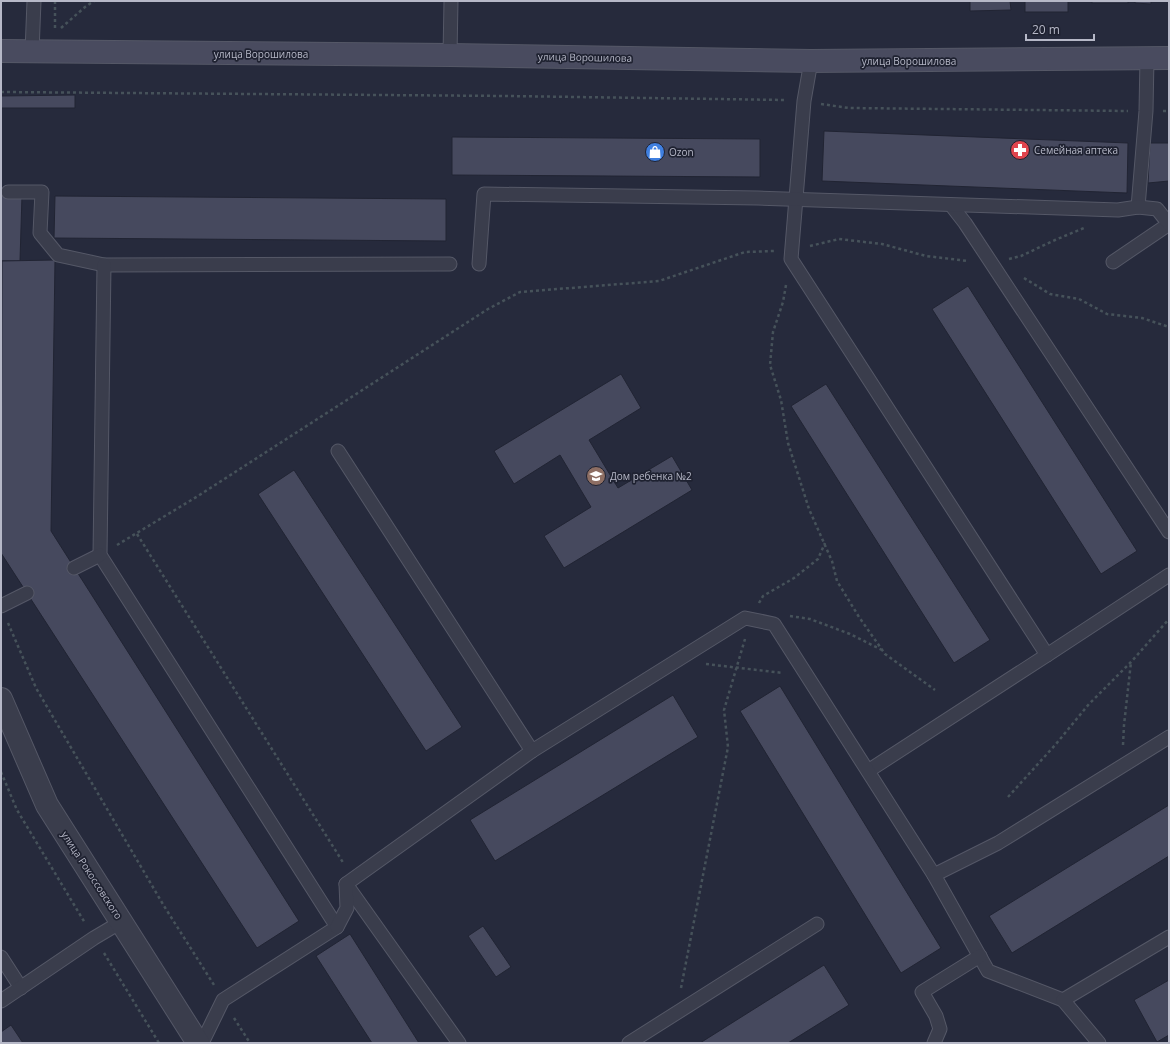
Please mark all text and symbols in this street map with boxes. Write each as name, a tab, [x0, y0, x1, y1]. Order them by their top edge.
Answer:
scale bar	[1026, 16, 1094, 42]
text: 20 m	[1032, 21, 1060, 38]
street label: улица Ворошилова	[214, 47, 308, 61]
street label: улица Ворошилова	[538, 49, 632, 65]
street label: улица Ворошилова	[862, 54, 956, 68]
pharmacy icon: Семейная аптека	[1009, 139, 1031, 161]
shop icon: Ozon	[644, 141, 666, 163]
place label: Семейная аптека	[1034, 143, 1118, 157]
place label: Ozon	[669, 145, 694, 159]
school or university icon: Дом ребенка №2	[585, 465, 607, 487]
place label: Дом ребенка №2	[610, 469, 692, 483]
street label: улица Рокоссовского	[58, 828, 126, 922]

